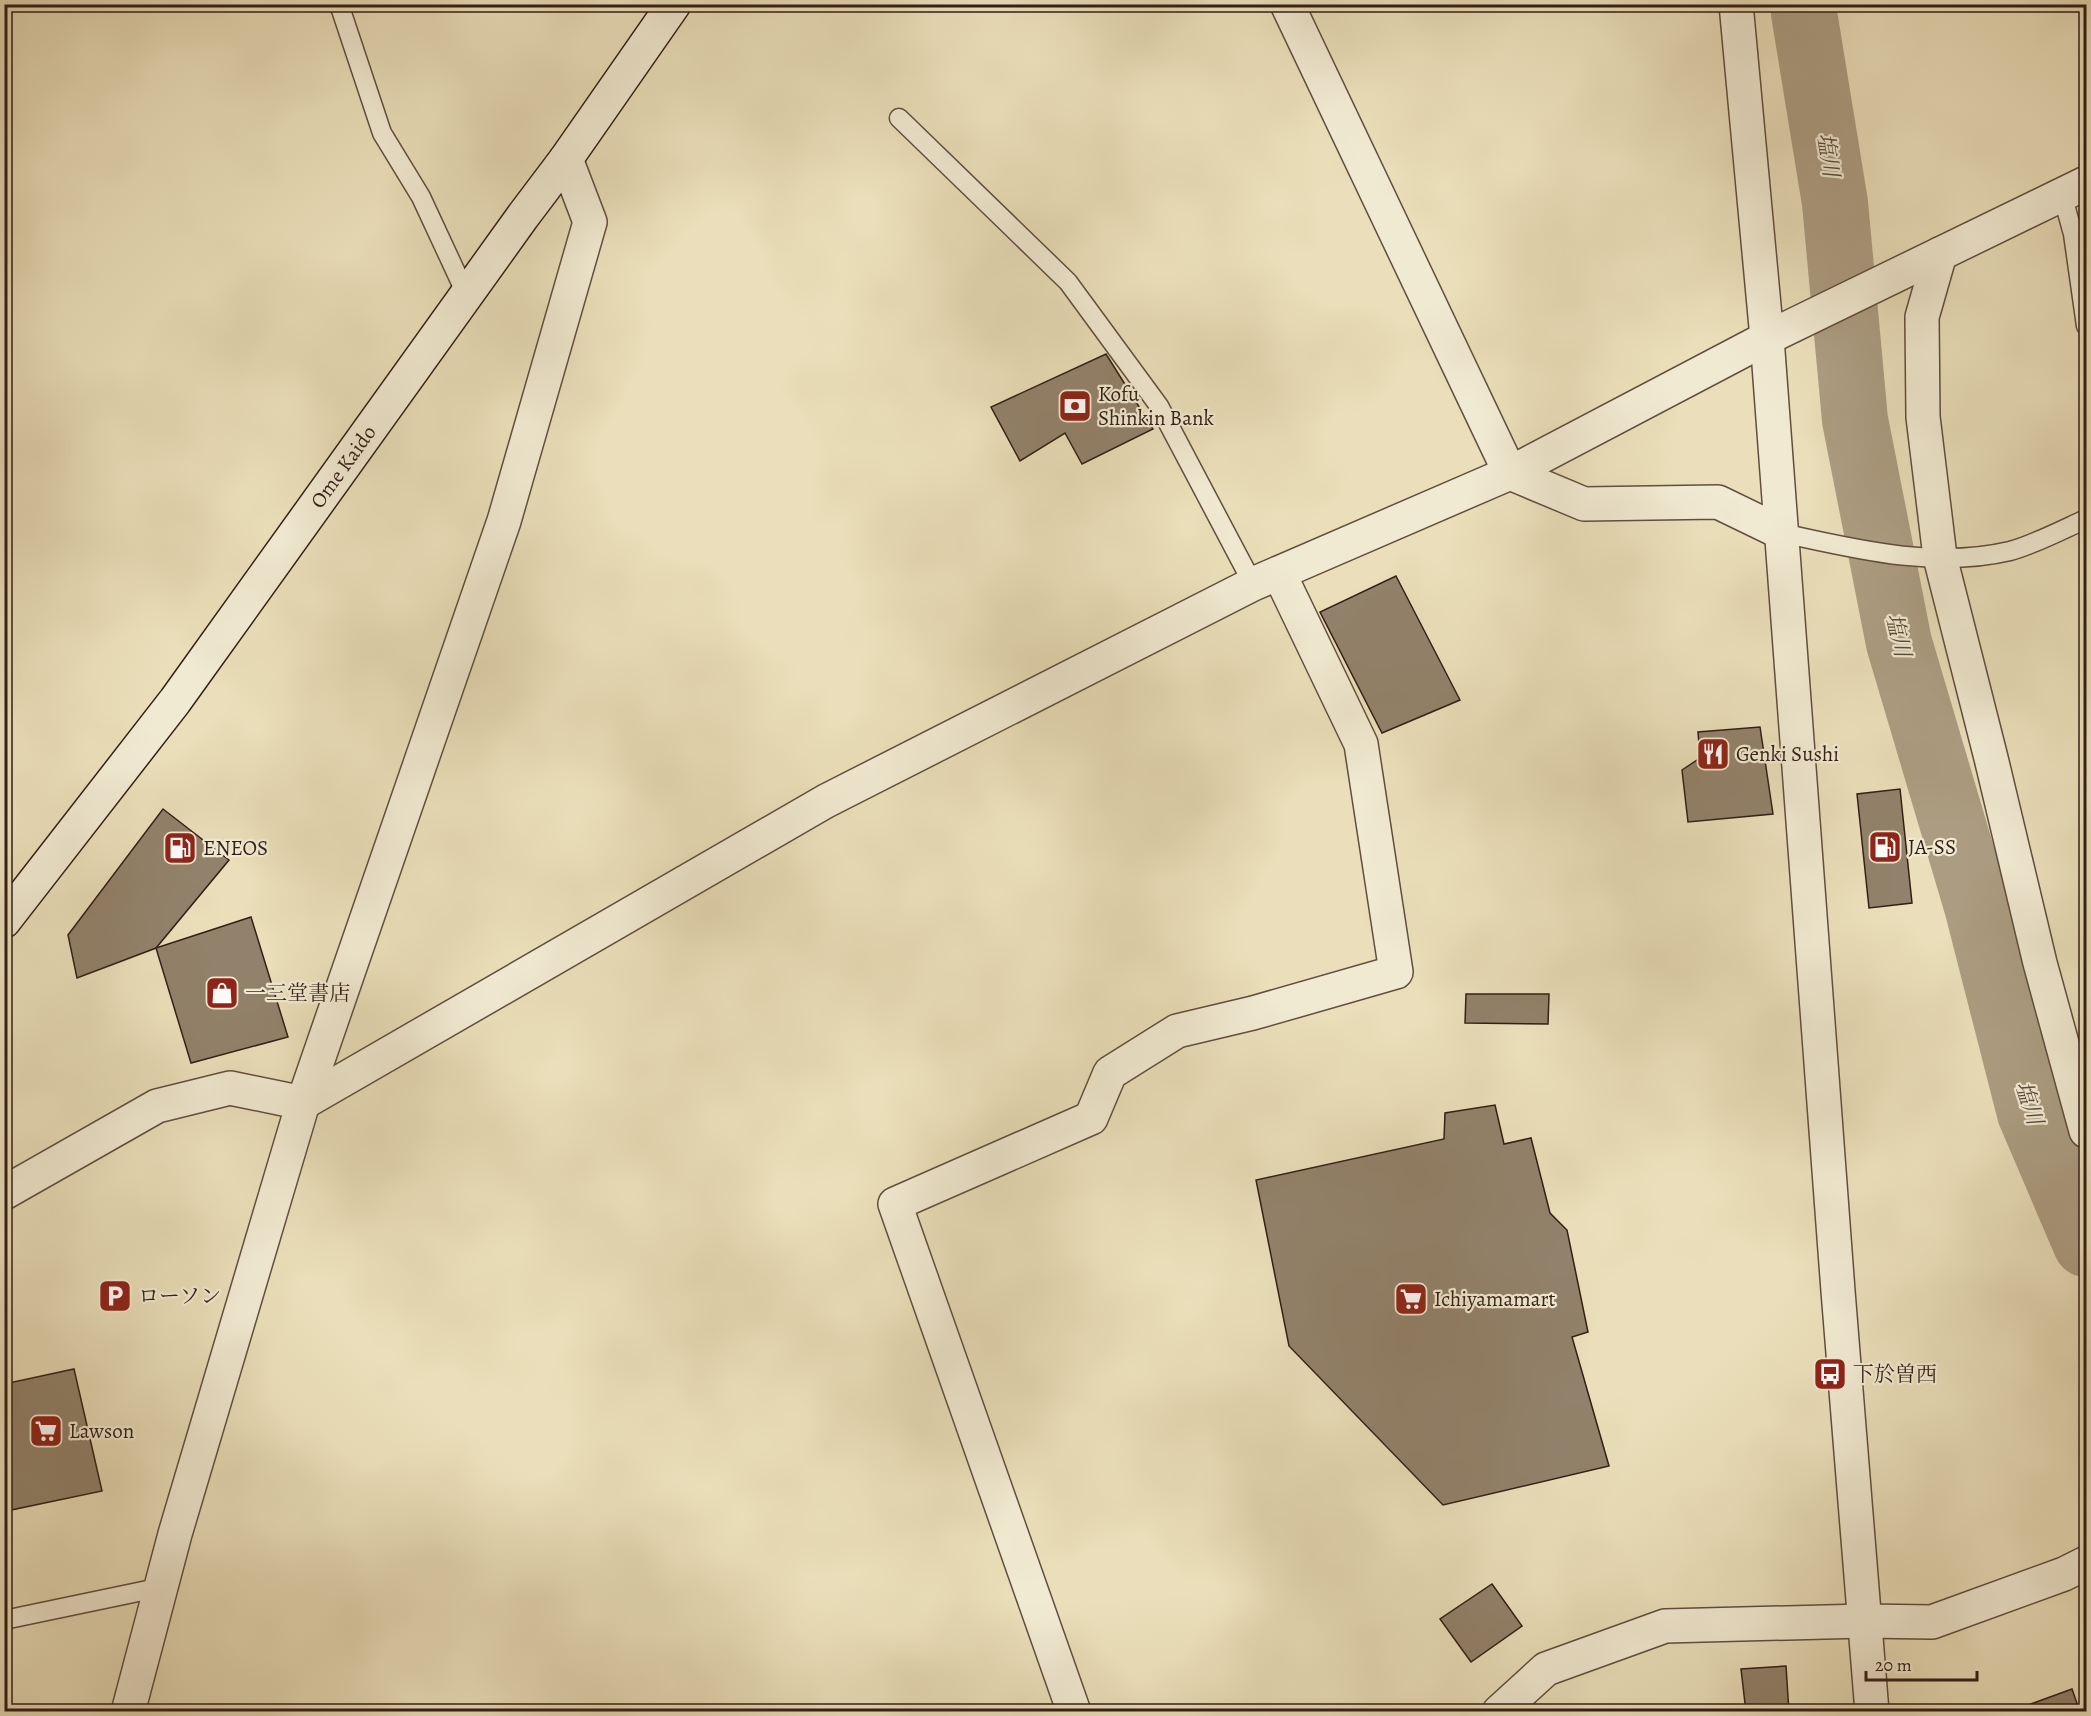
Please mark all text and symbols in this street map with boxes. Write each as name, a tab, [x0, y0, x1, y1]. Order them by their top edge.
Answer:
water label: 塩川	[1810, 131, 1847, 181]
place label: Kofu Shinkin Bank	[1098, 380, 1214, 432]
bank icon: Kofu Shinkin Bank	[1057, 388, 1093, 424]
street label: Ome Kaido	[304, 420, 382, 514]
water label: 塩川	[1878, 610, 1918, 662]
restaurant icon: Genki Sushi	[1695, 736, 1731, 772]
place label: Genki Sushi	[1736, 740, 1839, 768]
fuel station icon: JA-SS	[1867, 829, 1903, 865]
fuel station icon: ENEOS	[162, 830, 198, 866]
place label: JA-SS	[1908, 833, 1956, 861]
place label: ENEOS	[203, 834, 268, 862]
shop icon: 一三堂書店	[204, 975, 240, 1011]
place label: 一三堂書店	[245, 979, 350, 1007]
water label: 塩川	[2008, 1077, 2051, 1130]
parking icon: ローソン	[97, 1278, 133, 1314]
supermarket icon: Ichiyamamart	[1393, 1281, 1429, 1317]
place label: ローソン	[138, 1282, 221, 1310]
place label: Ichiyamamart	[1434, 1285, 1556, 1313]
bus stop icon: 下於曽西	[1812, 1356, 1848, 1392]
place label: 下於曽西	[1853, 1360, 1937, 1388]
supermarket icon: Lawson	[28, 1413, 64, 1449]
place label: Lawson	[69, 1417, 134, 1445]
scale bar	[1866, 1644, 1977, 1682]
text: 20 m	[1875, 1653, 1912, 1677]

